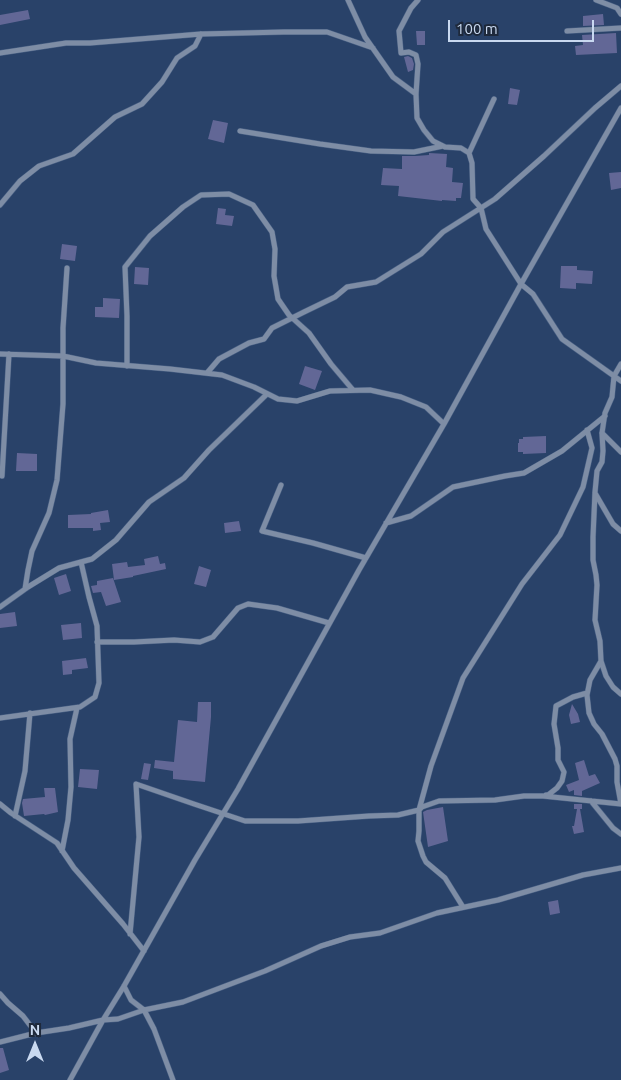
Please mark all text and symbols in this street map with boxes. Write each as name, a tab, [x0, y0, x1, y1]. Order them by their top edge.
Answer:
scale bar	[451, 10, 597, 42]
text: 100 m	[456, 20, 498, 37]
north arrow	[10, 1020, 60, 1070]
text: N	[30, 1022, 40, 1038]

